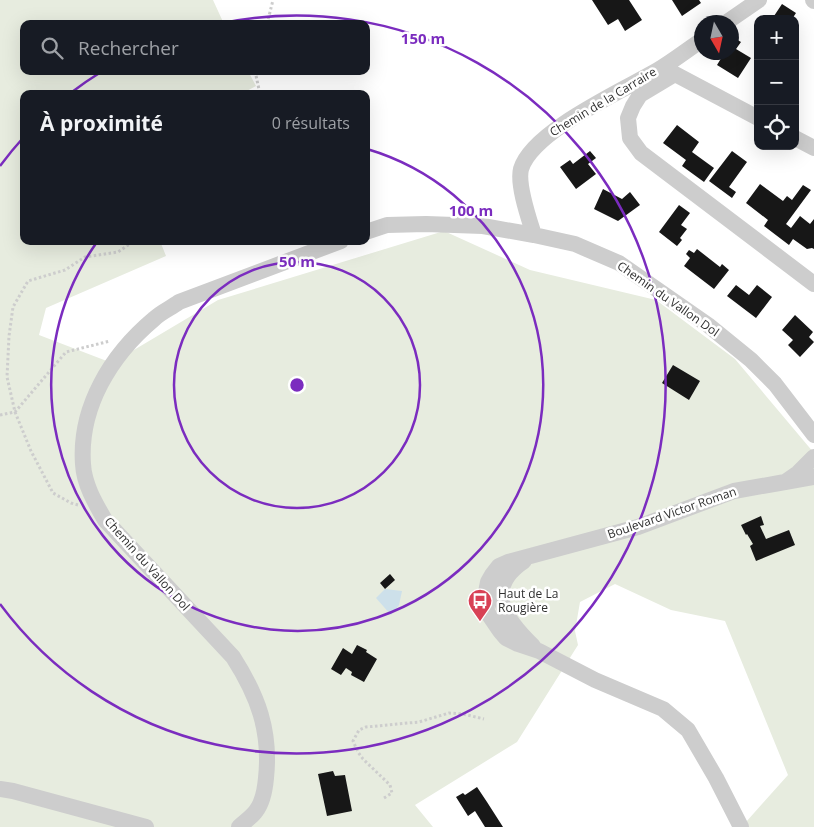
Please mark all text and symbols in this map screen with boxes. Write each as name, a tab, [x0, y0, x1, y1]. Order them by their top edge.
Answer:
north arrow	[694, 15, 739, 60]
map controls	[754, 15, 799, 150]
button: +	[754, 15, 799, 60]
search box	[20, 20, 370, 75]
text: 150 m	[401, 28, 445, 48]
icon: search	[38, 34, 66, 62]
text: Rechercher	[78, 35, 179, 61]
button: −	[754, 60, 799, 105]
street label: Chemin de la Carraire	[546, 63, 659, 140]
button: locate	[754, 105, 799, 150]
text: À proximité	[40, 109, 163, 137]
text: 0 résultats	[272, 112, 350, 134]
text: 100 m	[449, 200, 493, 220]
text: 50 m	[279, 251, 315, 271]
street label: Chemin du Vallon Dol	[614, 257, 723, 340]
centre of rings	[288, 376, 306, 394]
street label: Boulevard Victor Roman	[605, 482, 739, 543]
street label: Chemin du Vallon Dol	[101, 513, 194, 614]
place label: Haut de La Rougière	[498, 585, 558, 616]
bus stop icon: Haut de La Rougière	[467, 588, 493, 622]

